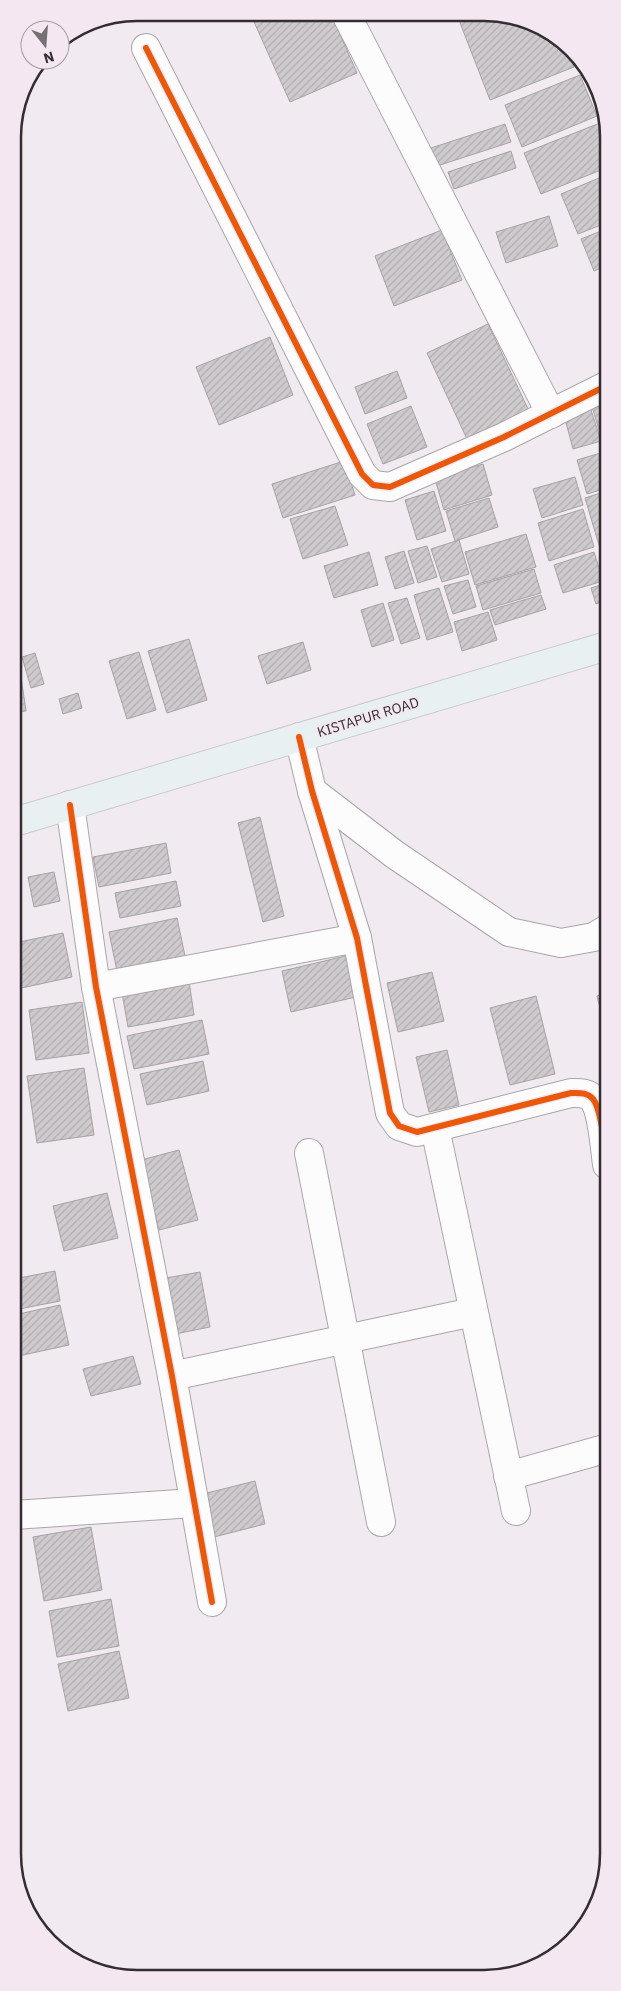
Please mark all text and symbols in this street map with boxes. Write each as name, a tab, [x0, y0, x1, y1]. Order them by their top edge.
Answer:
north arrow	[20, 20, 70, 70]
text: N	[41, 47, 56, 68]
street label: KISTAPUR ROAD	[315, 693, 421, 741]

